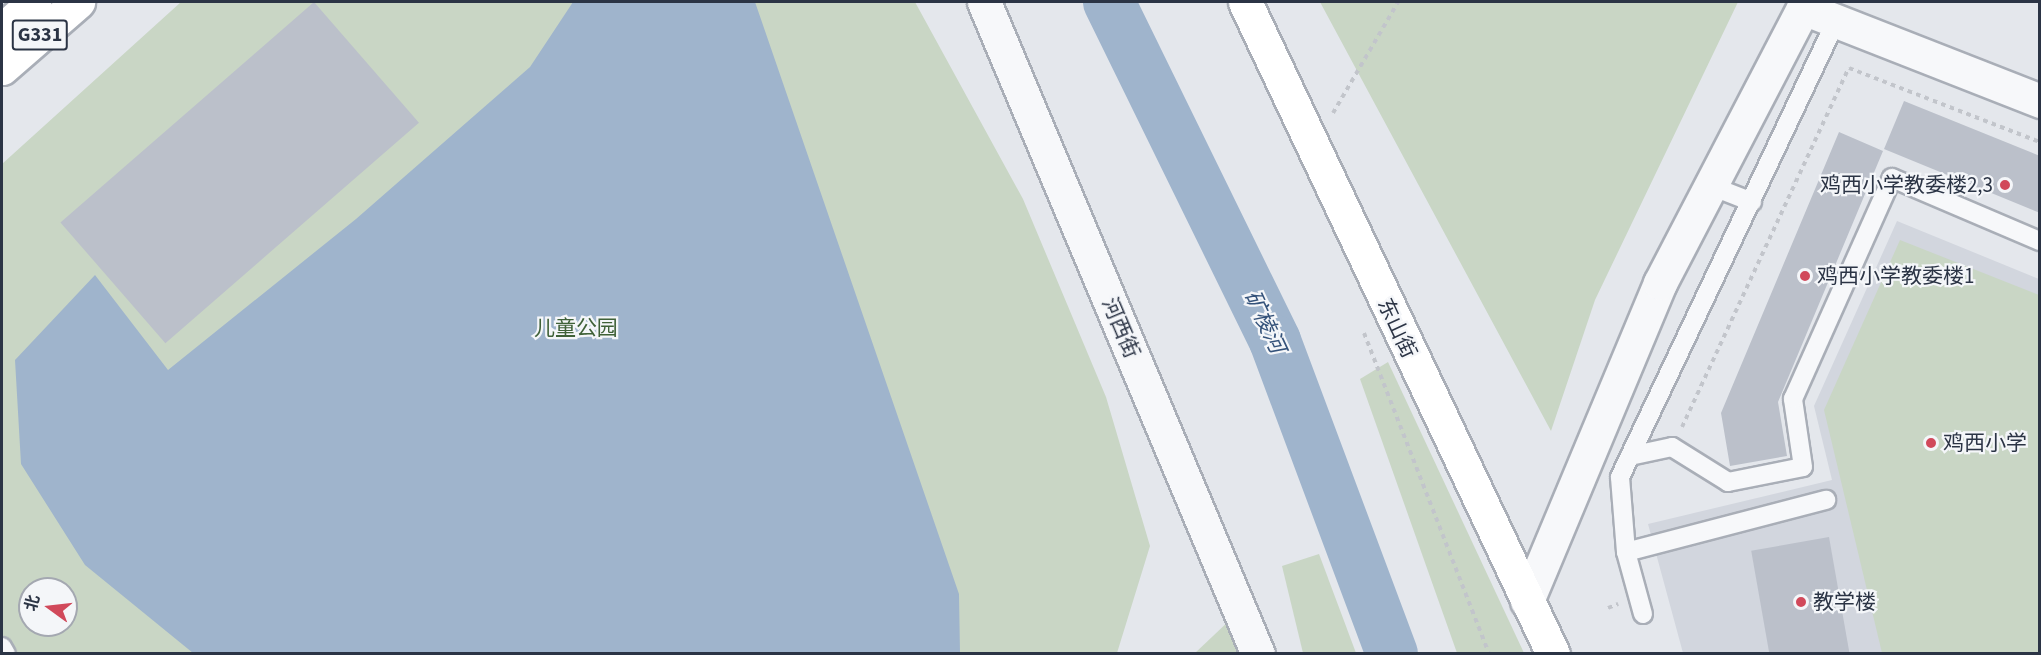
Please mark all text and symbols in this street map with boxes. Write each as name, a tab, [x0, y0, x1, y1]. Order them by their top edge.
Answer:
road number: G331	[12, 18, 68, 52]
place label: 鸡西小学教委楼2,3	[1820, 172, 1993, 198]
marker: 鸡西小学教委楼2,3	[1998, 178, 2012, 192]
place label: 鸡西小学教委楼1	[1817, 263, 1974, 289]
marker: 鸡西小学教委楼1	[1798, 269, 1812, 283]
water label: 矿棱河	[1238, 287, 1290, 357]
street label: 河西街	[1097, 294, 1145, 362]
street label: 东山街	[1372, 294, 1422, 362]
park label: 儿童公园	[534, 315, 618, 341]
place label: 鸡西小学	[1943, 430, 2027, 456]
marker: 鸡西小学	[1924, 436, 1938, 450]
north arrow	[18, 577, 78, 637]
place label: 教学楼	[1813, 589, 1876, 615]
text: 北	[20, 592, 45, 613]
marker: 教学楼	[1794, 595, 1808, 609]

